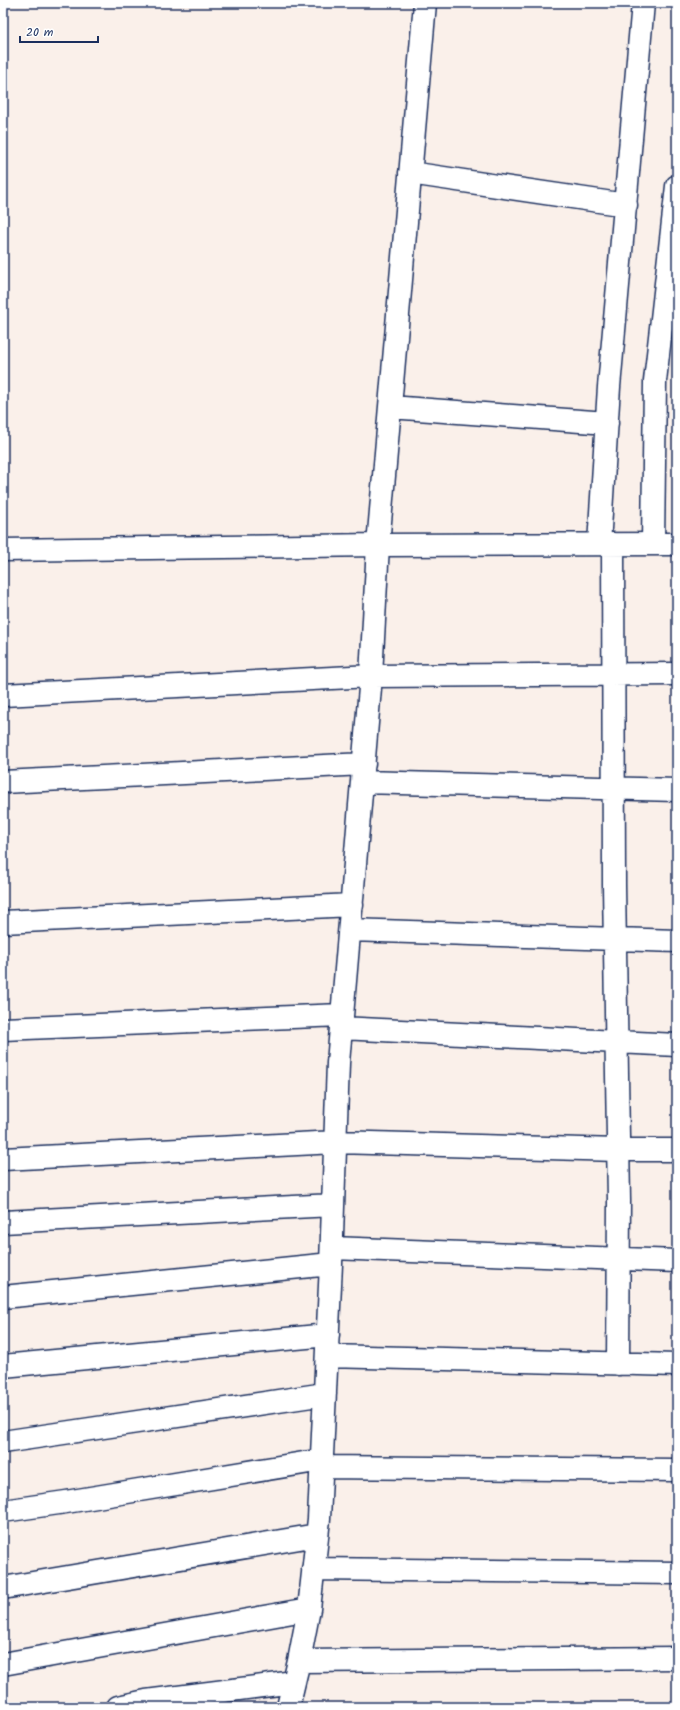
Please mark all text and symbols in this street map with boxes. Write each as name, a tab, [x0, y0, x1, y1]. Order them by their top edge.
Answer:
scale bar	[20, 18, 98, 44]
text: 20 m	[26, 23, 54, 42]

